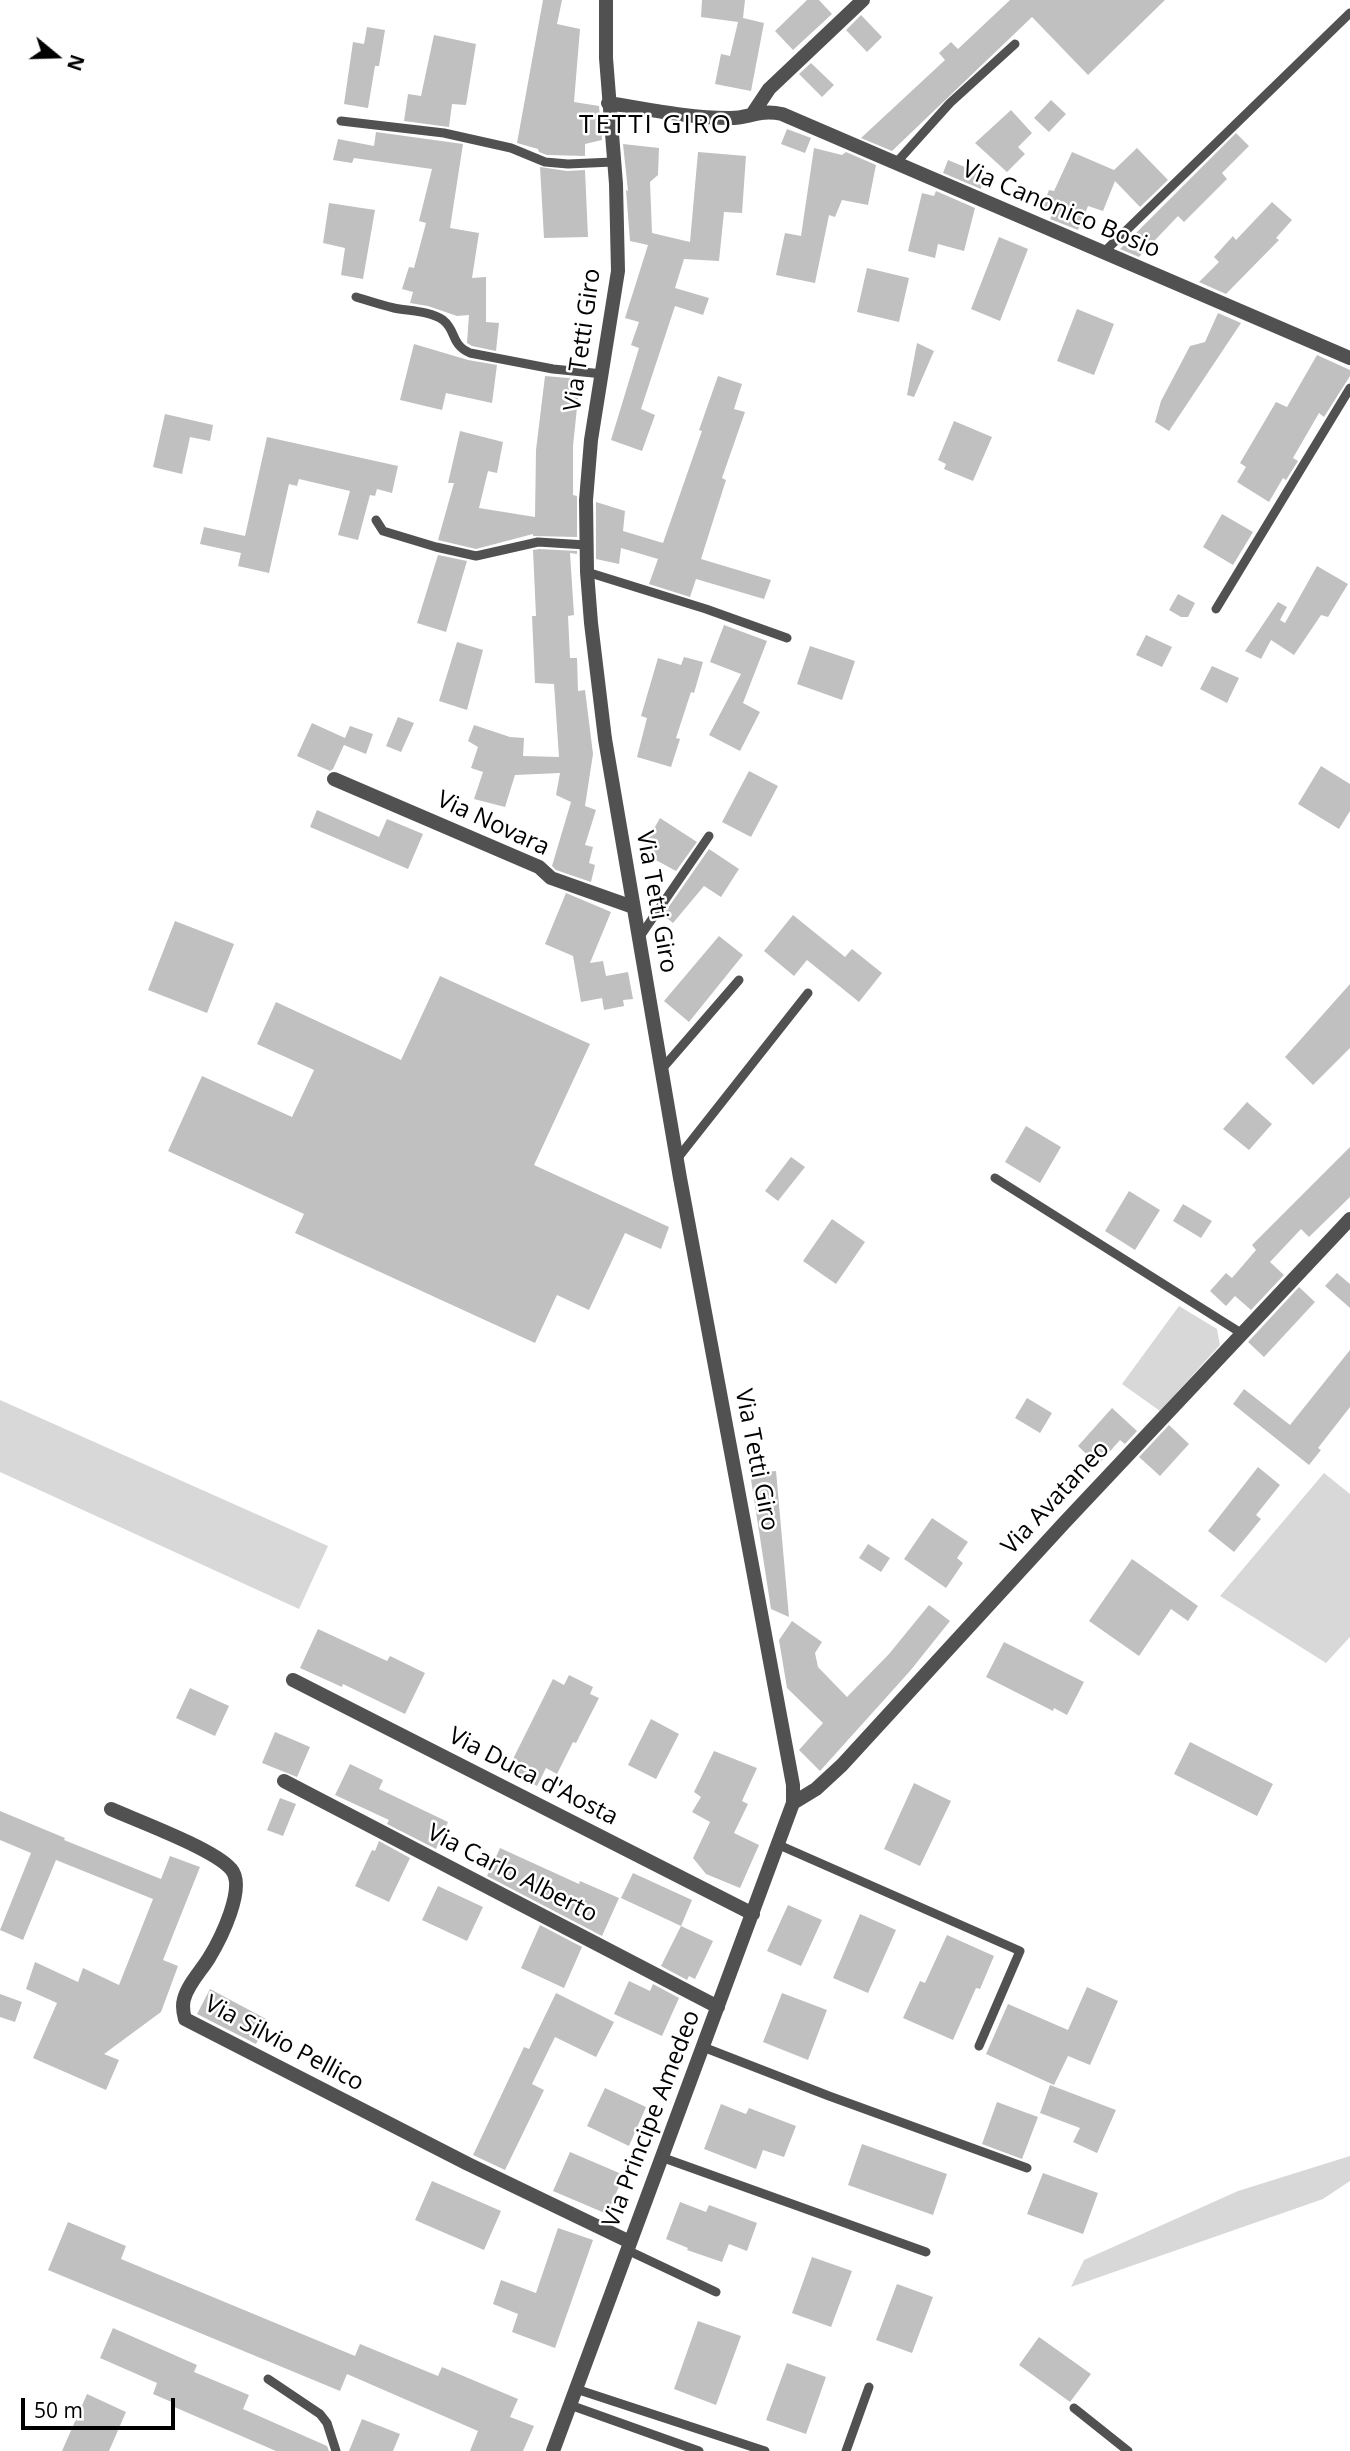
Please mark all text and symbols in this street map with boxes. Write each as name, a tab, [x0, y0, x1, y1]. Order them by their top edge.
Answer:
north arrow	[21, 21, 91, 91]
text: N	[61, 51, 91, 74]
district label: TETTI GIRO	[580, 110, 732, 142]
street label: Via Canonico Bosio	[958, 155, 1164, 265]
street label: Via Tetti Giro	[559, 267, 607, 413]
street label: Via Novara	[432, 785, 554, 863]
street label: Via Tetti Giro	[629, 829, 683, 975]
street label: Via Tetti Giro	[728, 1387, 784, 1533]
street label: Via Avataneo	[996, 1435, 1116, 1561]
street label: Via Duca d'Aosta	[444, 1722, 622, 1832]
street label: Via Carlo Alberto	[422, 1819, 602, 1929]
street label: Via Silvio Pellico	[200, 1990, 368, 2098]
street label: Via Principe Amedeo	[597, 2006, 707, 2232]
scale bar	[24, 2384, 178, 2428]
text: 50 m	[34, 2396, 83, 2424]

